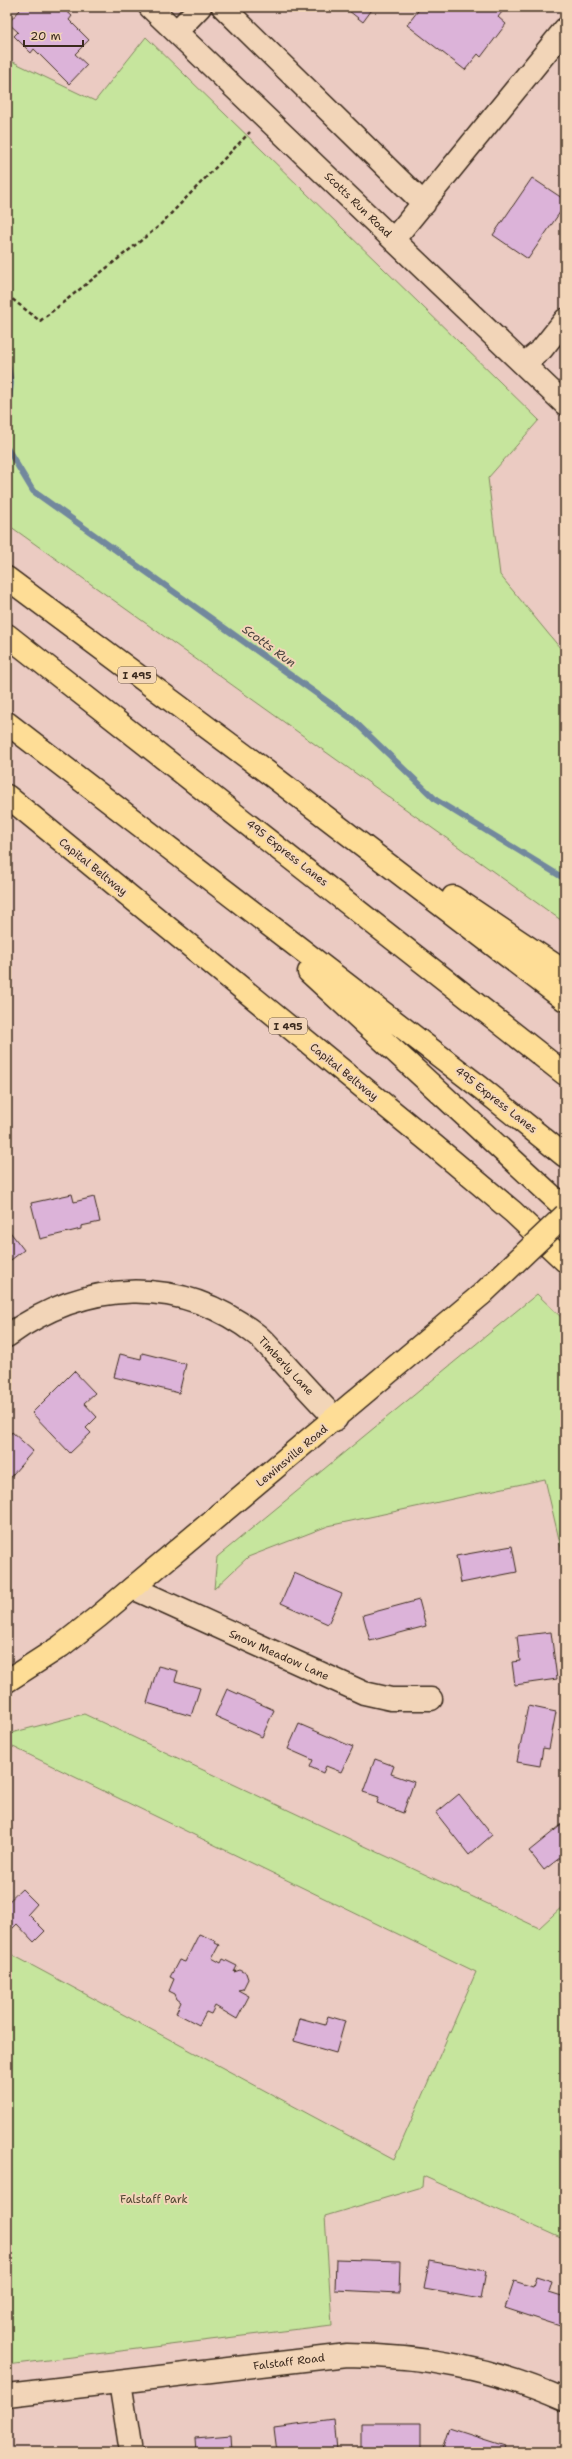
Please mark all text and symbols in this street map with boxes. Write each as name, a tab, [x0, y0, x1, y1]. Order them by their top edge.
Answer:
scale bar	[24, 22, 83, 48]
text: 20 m	[30, 28, 61, 44]
street label: Scotts Run Road	[321, 169, 395, 241]
water label: Scotts Run	[239, 621, 299, 671]
road number: I 495	[118, 667, 156, 683]
street label: 495 Express Lanes	[243, 816, 331, 890]
street label: Capital Beltway	[56, 835, 130, 899]
road number: I 495	[269, 1018, 307, 1034]
street label: Capital Beltway	[307, 1040, 381, 1104]
street label: 495 Express Lanes	[452, 1063, 540, 1137]
street label: Timberly Lane	[255, 1333, 317, 1399]
street label: Lewinsville Road	[253, 1422, 331, 1490]
street label: Snow Meadow Lane	[227, 1626, 331, 1684]
park label: Falstaff Park	[120, 2192, 188, 2207]
street label: Falstaff Road	[252, 2350, 326, 2374]

